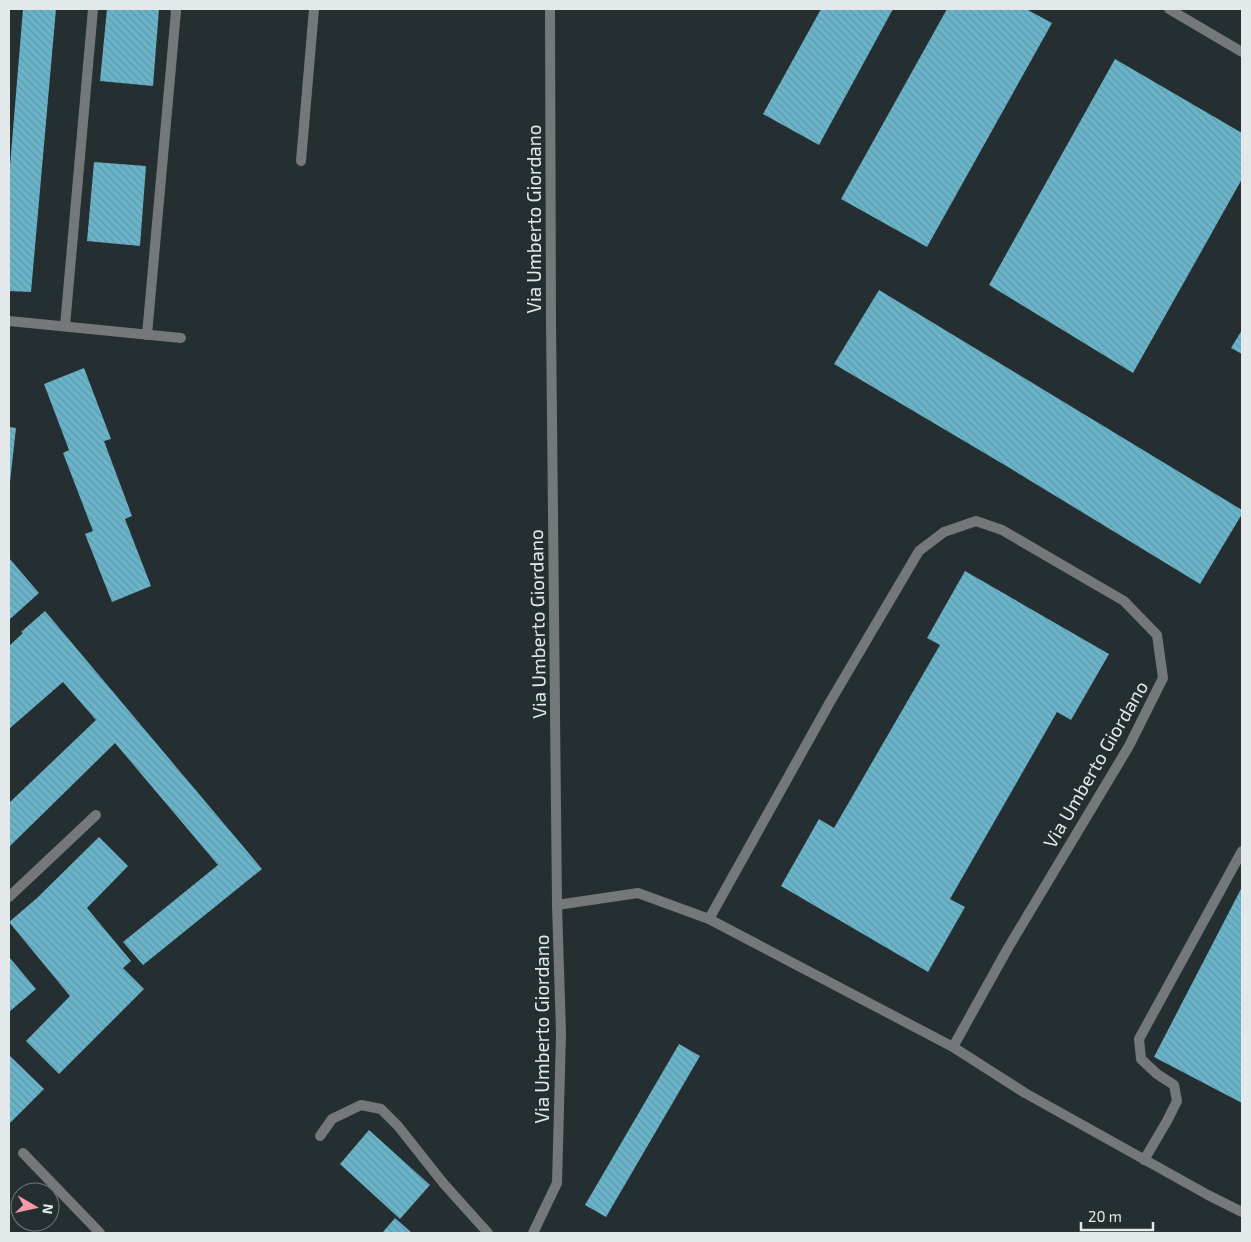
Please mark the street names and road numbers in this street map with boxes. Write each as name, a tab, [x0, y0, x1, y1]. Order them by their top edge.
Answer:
street label: Via Umberto Giordano	[522, 124, 545, 314]
street label: Via Umberto Giordano	[524, 529, 550, 719]
street label: Via Umberto Giordano	[1038, 676, 1152, 852]
street label: Via Umberto Giordano	[530, 934, 553, 1124]

